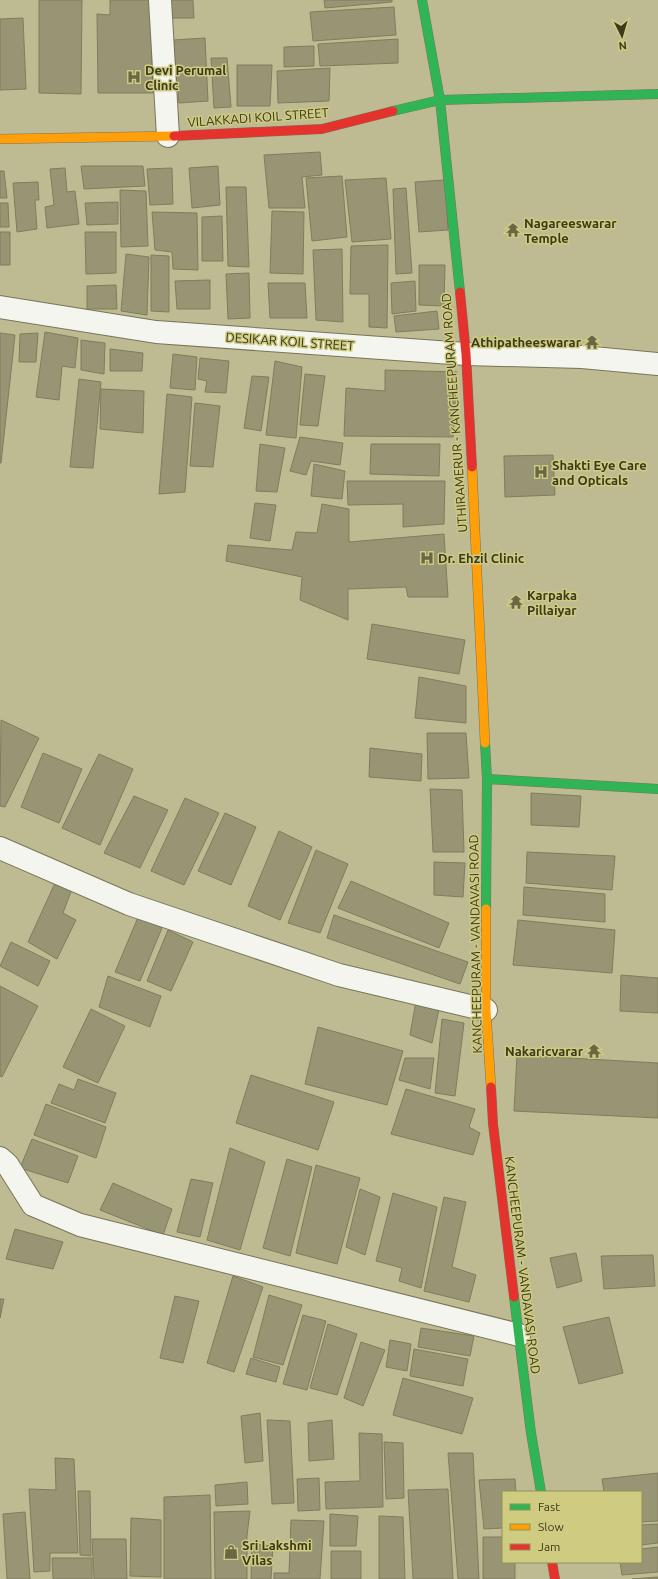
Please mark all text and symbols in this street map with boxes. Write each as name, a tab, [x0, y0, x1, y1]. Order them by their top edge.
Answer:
north arrow	[602, 16, 642, 56]
text: N	[618, 40, 627, 52]
place label: Devi Perumal Clinic	[145, 63, 226, 92]
hospital icon: Devi Perumal Clinic	[126, 69, 142, 85]
street label: VILAKKADI KOIL STREET	[187, 105, 329, 129]
place label: Nagareeswarar Temple	[524, 216, 617, 245]
temple icon: Nagareeswarar Temple	[505, 222, 521, 238]
street label: UTHIRAMERUR - KANCHEEPURAM ROAD	[439, 293, 469, 533]
street label: DESIKAR KOIL STREET	[225, 330, 355, 352]
temple icon: Athipatheeswarar	[584, 334, 600, 350]
place label: Athipatheeswarar	[471, 335, 582, 349]
place label: Shakti Eye Care and Opticals	[552, 458, 647, 487]
hospital icon: Shakti Eye Care and Opticals	[533, 464, 549, 480]
hospital icon: Dr. Ehzil Clinic	[419, 550, 435, 566]
place label: Dr. Ehzil Clinic	[438, 551, 525, 565]
place label: Karpaka Pillaiyar	[527, 588, 577, 617]
temple icon: Karpaka Pillaiyar	[508, 594, 524, 610]
street label: KANCHEEPURAM - VANDAVASI ROAD	[466, 834, 484, 1054]
temple icon: Nakaricvarar	[586, 1043, 602, 1059]
place label: Nakaricvarar	[505, 1044, 584, 1058]
street label: KANCHEEPURAM - VANDAVASI ROAD	[503, 1155, 543, 1375]
legend	[502, 1491, 642, 1563]
text: Fast	[538, 1500, 560, 1513]
text: Slow	[538, 1520, 564, 1533]
place label: Sri Lakshmi Vilas	[242, 1538, 312, 1567]
text: Jam	[538, 1540, 560, 1553]
shop icon: Sri Lakshmi Vilas	[223, 1544, 239, 1560]

